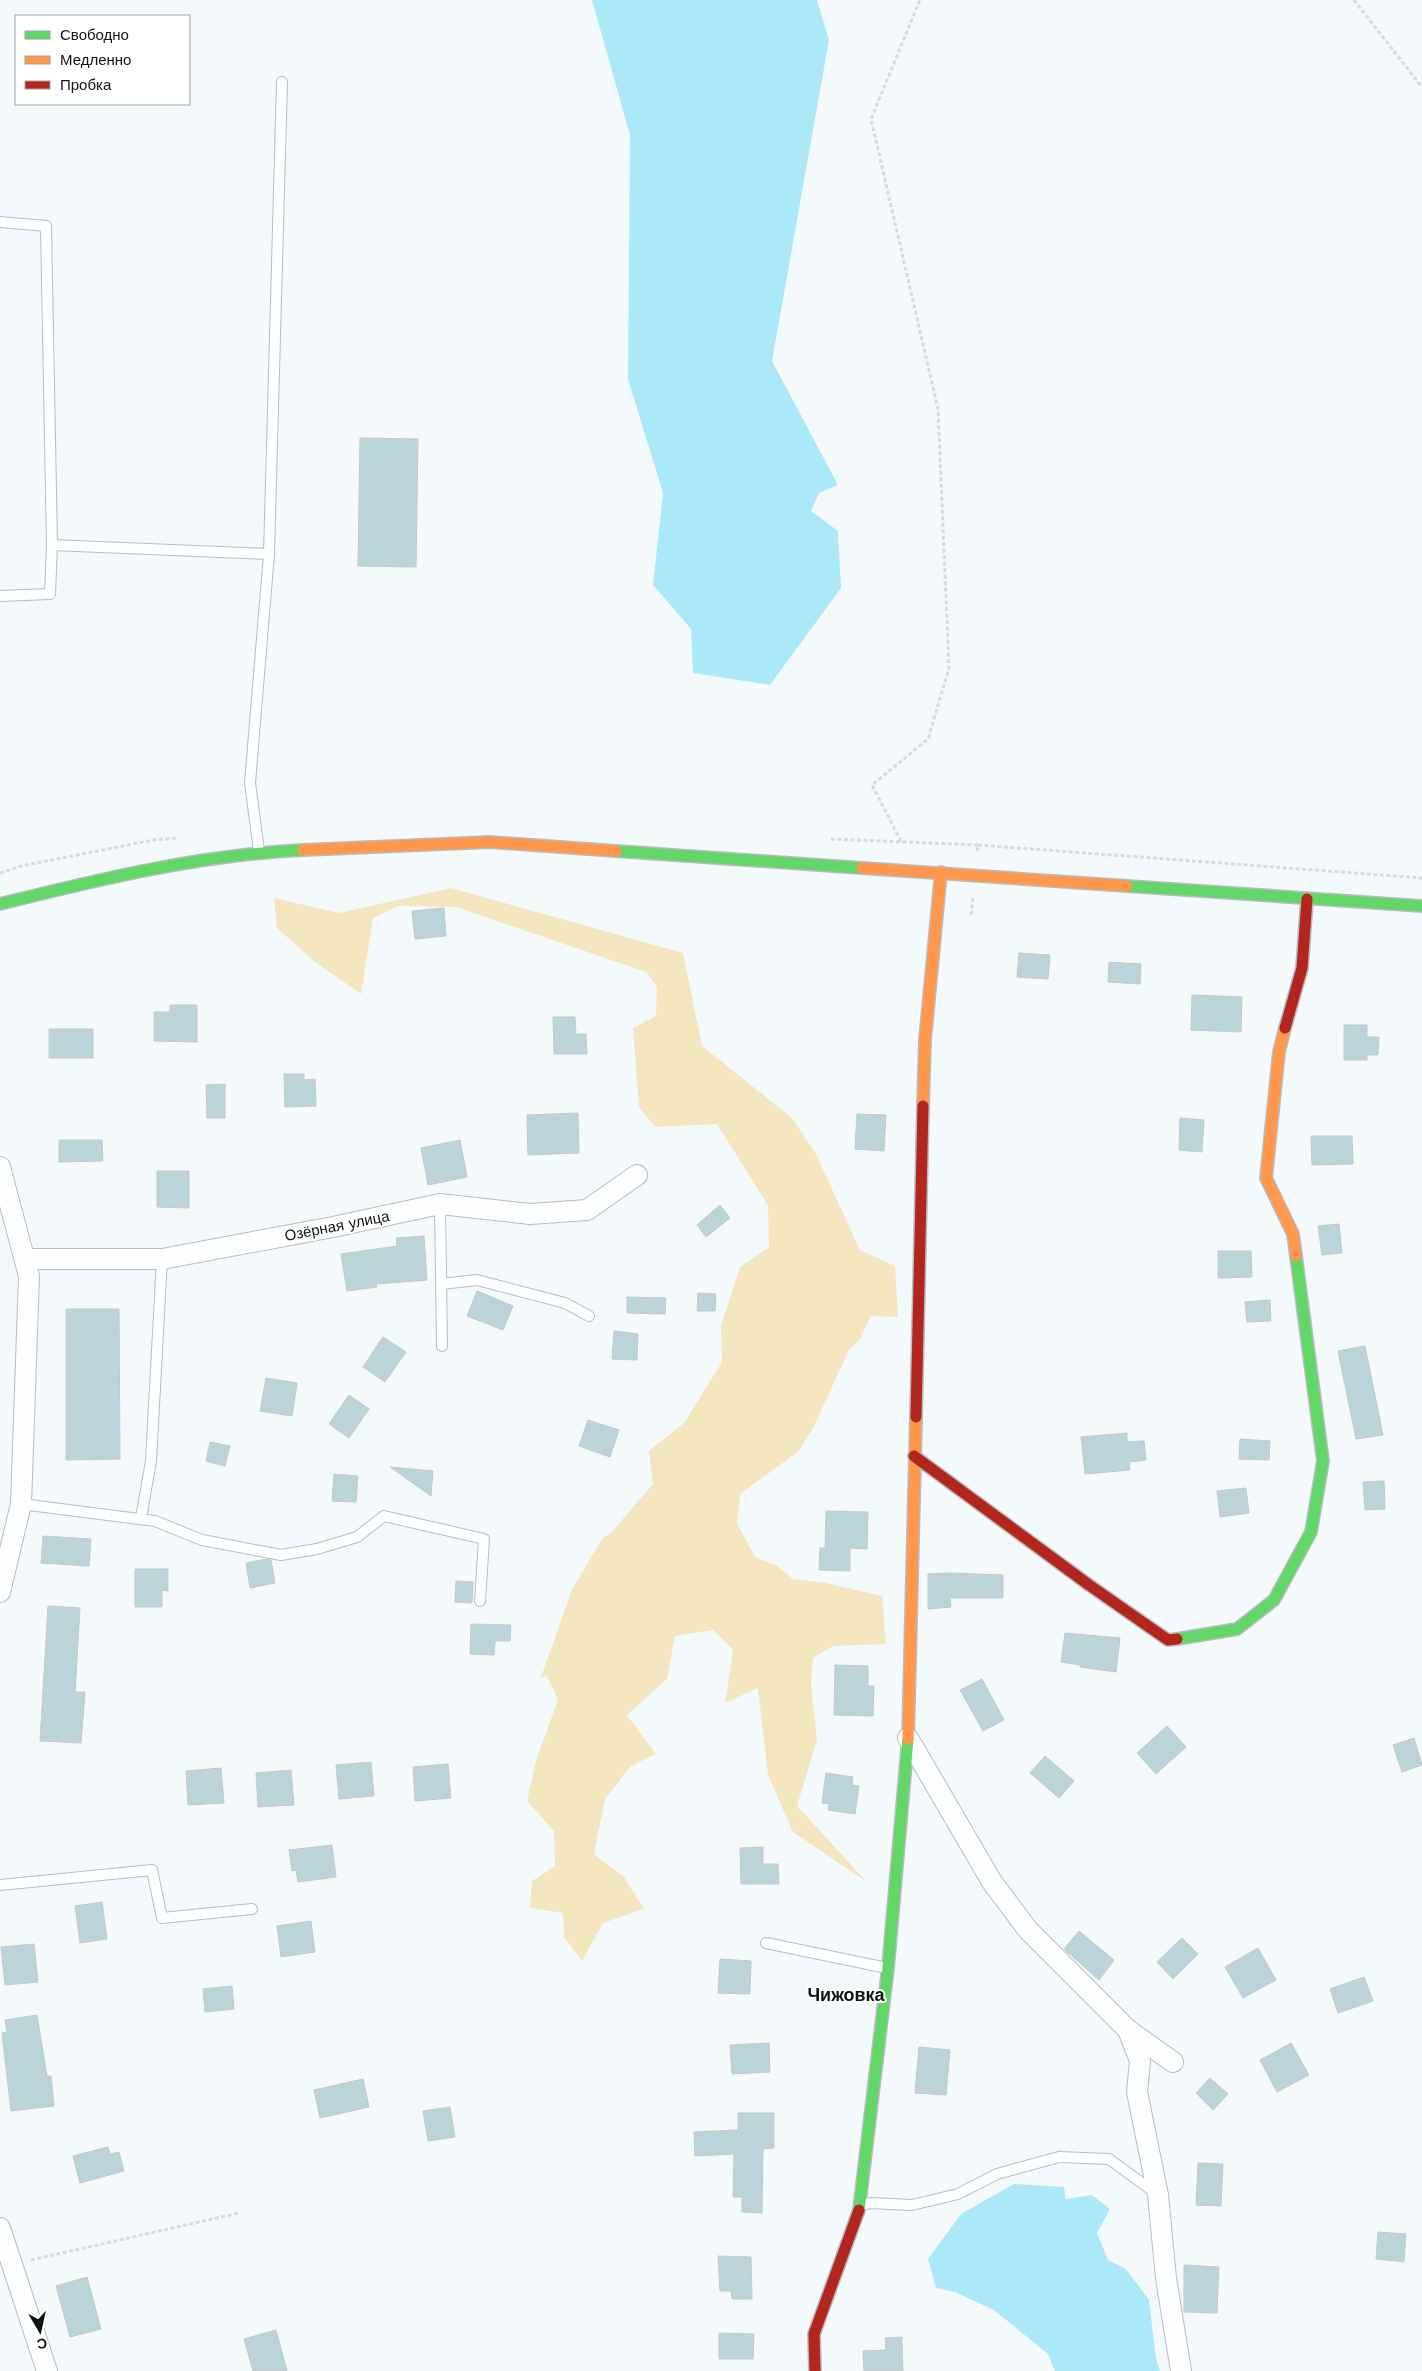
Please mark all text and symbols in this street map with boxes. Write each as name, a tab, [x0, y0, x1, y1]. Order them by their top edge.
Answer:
legend	[15, 15, 190, 105]
text: Свободно	[60, 26, 129, 44]
text: Медленно	[60, 51, 131, 69]
text: Пробка	[60, 76, 112, 94]
street label: Озёрная улица	[283, 1207, 392, 1245]
district label: Чижовка	[807, 1984, 886, 2005]
north arrow	[15, 2306, 65, 2356]
text: С	[36, 2335, 48, 2353]

